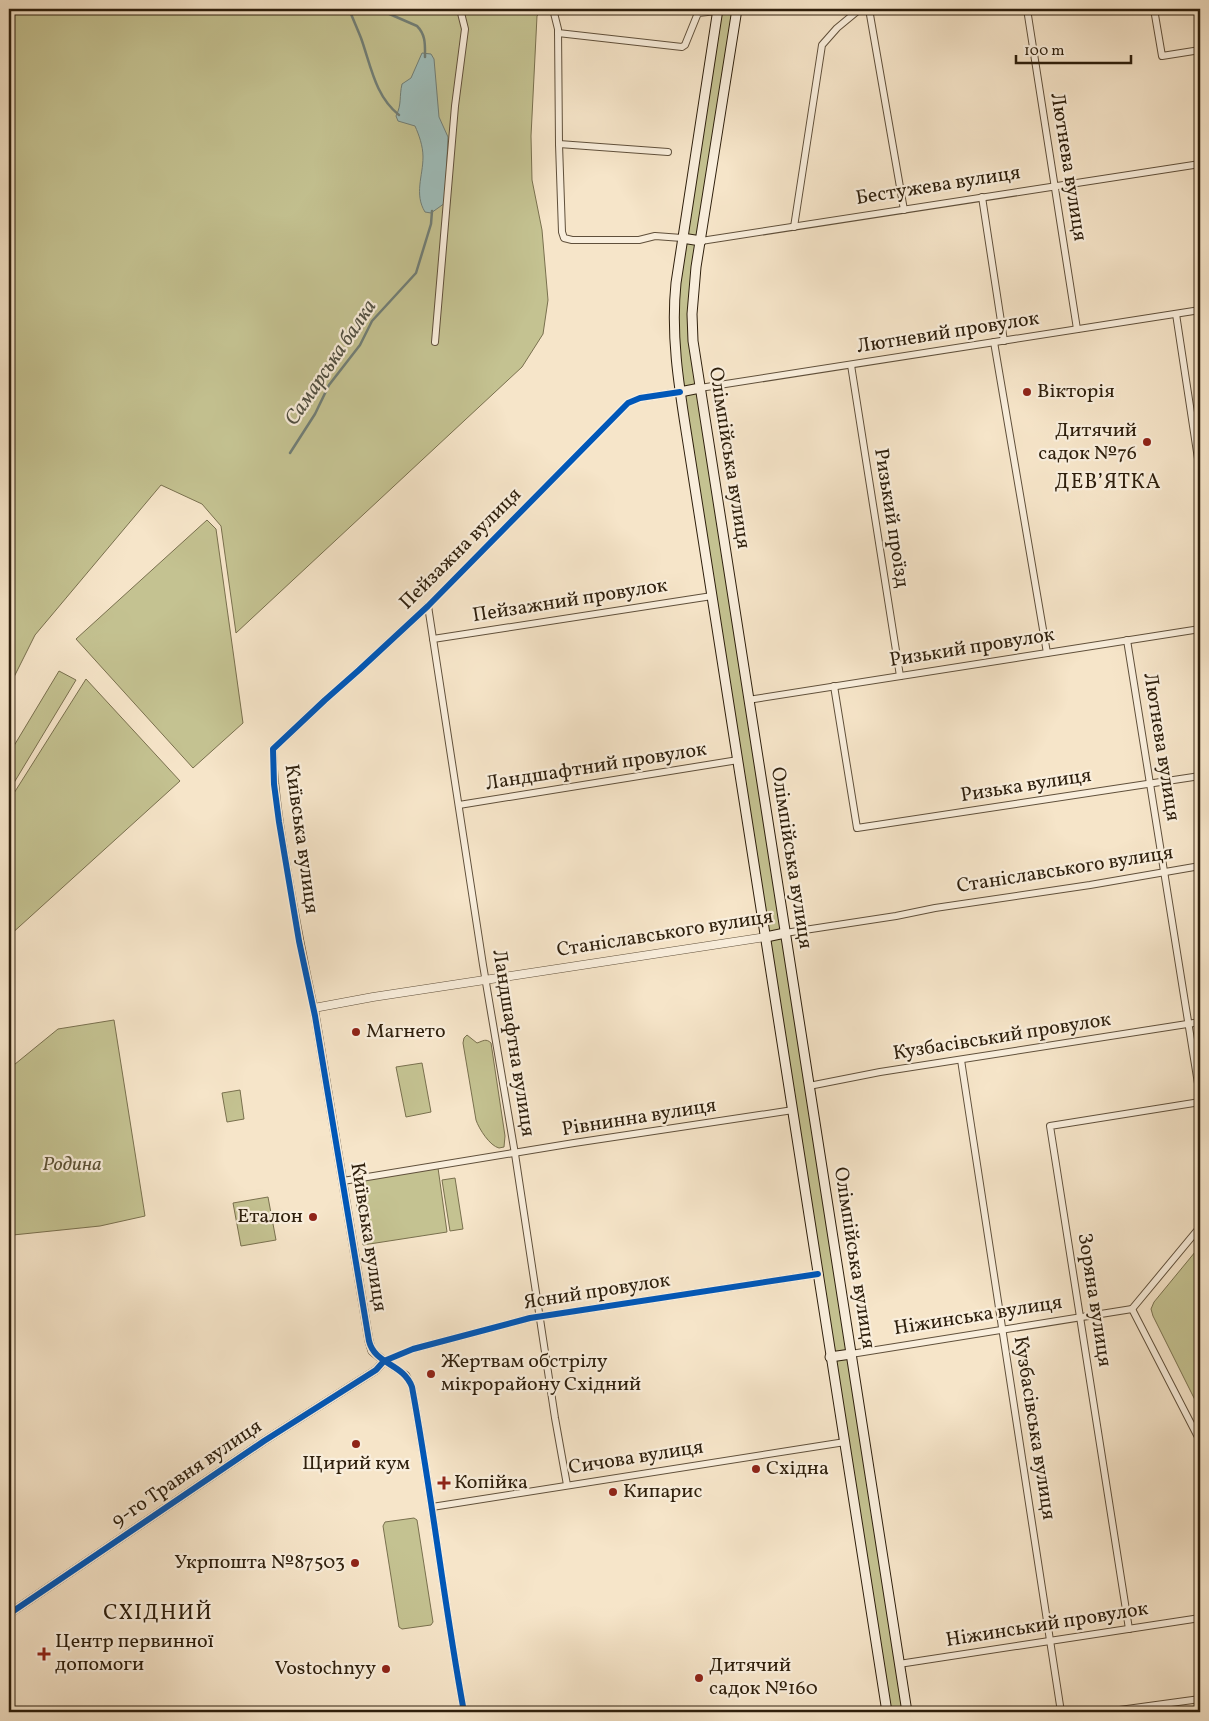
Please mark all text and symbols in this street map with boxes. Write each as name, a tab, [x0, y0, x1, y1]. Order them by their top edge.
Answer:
scale bar	[1016, 32, 1132, 64]
text: 100 m	[1024, 41, 1064, 62]
street label: Лютнева вулиця	[1042, 91, 1094, 243]
street label: Бестужева вулиця	[854, 159, 1022, 213]
water label: Самарська балка	[278, 294, 384, 432]
street label: Лютневий провулок	[855, 305, 1042, 361]
street label: Олімпійська вулиця	[701, 365, 757, 551]
place label: Вікторія	[1037, 378, 1115, 406]
marker: Вікторія	[1021, 386, 1033, 398]
place label: Дитячий садок №76	[1038, 417, 1137, 468]
marker: Дитячий садок №76	[1141, 436, 1153, 448]
street label: Ризький проїзд	[866, 446, 916, 590]
district label: ДЕВ’ЯТКА	[1054, 468, 1162, 497]
street label: Пейзажна вулиця	[394, 482, 528, 616]
street label: Пейзажний провулок	[471, 572, 670, 630]
street label: Ризький провулок	[887, 621, 1057, 675]
street label: Лютнева вулиця	[1135, 671, 1187, 823]
street label: Ландшафтний провулок	[483, 736, 709, 798]
street label: Київська вулиця	[277, 762, 325, 916]
street label: Ризька вулиця	[958, 762, 1094, 810]
street label: Олімпійська вулиця	[763, 765, 819, 951]
street label: Станіславського вулиця	[955, 839, 1175, 901]
street label: Станіславського вулиця	[555, 903, 775, 965]
street label: Ландшафтна вулиця	[484, 947, 542, 1139]
street label: Кузбасівський провулок	[891, 1006, 1113, 1068]
place label: Магнето	[366, 1018, 446, 1046]
marker: Магнето	[350, 1026, 362, 1038]
street label: Рівнинна вулиця	[560, 1092, 718, 1144]
park label: Родина	[42, 1151, 102, 1179]
street label: Київська вулиця	[342, 1160, 394, 1314]
street label: Олімпійська вулиця	[826, 1165, 882, 1351]
place label: Еталон	[237, 1203, 303, 1231]
marker: Еталон	[307, 1211, 319, 1223]
street label: Зоряна вулиця	[1070, 1231, 1118, 1369]
street label: Ясний провулок	[522, 1267, 673, 1317]
street label: Ніжинська вулиця	[892, 1289, 1064, 1343]
street label: Кузбасівська вулиця	[1006, 1334, 1062, 1522]
place label: Жертвам обстрілу мікрорайону Східний	[441, 1348, 641, 1399]
marker: Жертвам обстрілу мікрорайону Східний	[425, 1368, 437, 1380]
street label: 9-го Травня вулиця	[106, 1413, 268, 1535]
street label: Сичова вулиця	[567, 1434, 705, 1482]
marker: Щирий кум	[350, 1438, 362, 1450]
place label: Щирий кум	[302, 1450, 410, 1478]
place label: Східна	[766, 1455, 829, 1483]
marker: Східна	[750, 1463, 762, 1475]
place label: Копійка	[454, 1469, 528, 1497]
marker: Копійка	[438, 1477, 450, 1489]
place label: Кипарис	[623, 1478, 702, 1506]
marker: Кипарис	[607, 1486, 619, 1498]
place label: Укрпошта №87503	[174, 1549, 345, 1577]
marker: Укрпошта №87503	[349, 1557, 361, 1569]
street label: Ніжинський провулок	[944, 1595, 1151, 1655]
district label: СХІДНИЙ	[103, 1598, 213, 1629]
place label: Центр первинної допомоги	[55, 1628, 214, 1679]
marker: Центр первинної допомоги	[37, 1647, 51, 1661]
place label: Дитячий садок №160	[709, 1652, 818, 1703]
place label: Vostochnyy	[274, 1655, 376, 1683]
marker: Vostochnyy	[380, 1663, 392, 1675]
marker: Дитячий садок №160	[693, 1672, 705, 1684]

